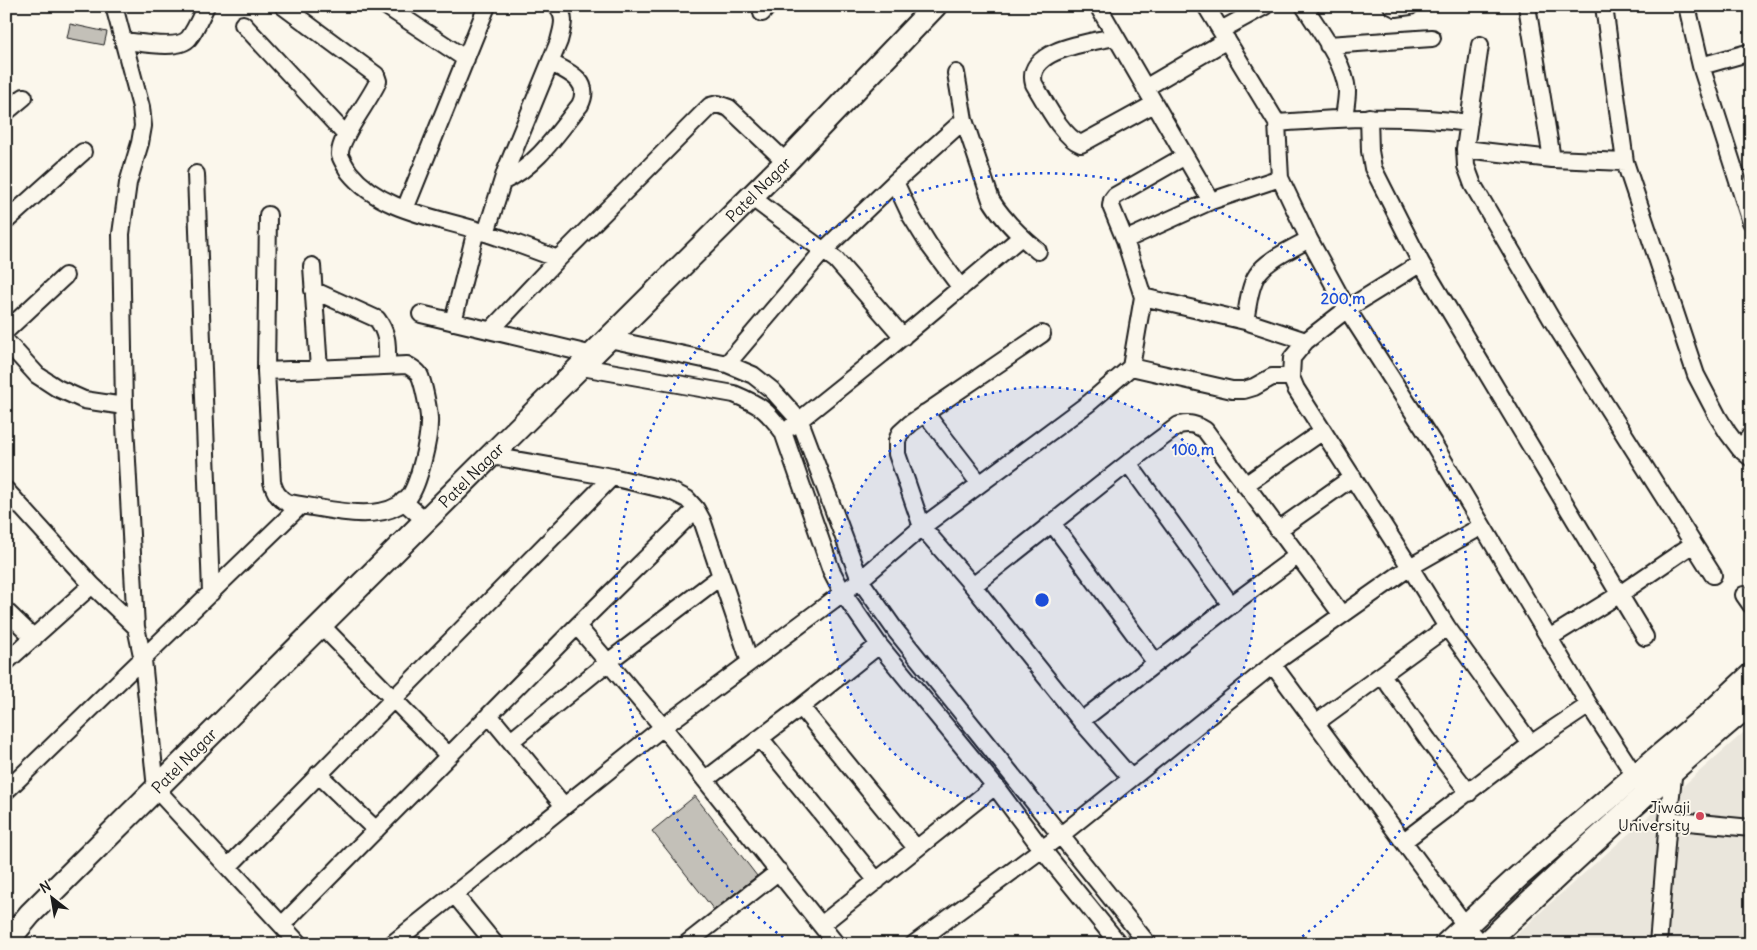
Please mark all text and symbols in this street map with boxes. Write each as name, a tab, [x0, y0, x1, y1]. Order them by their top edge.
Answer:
street label: Patel Nagar	[721, 152, 796, 226]
text: 200 m	[1321, 289, 1365, 308]
street label: Patel Nagar	[434, 438, 508, 512]
text: 100 m	[1172, 440, 1214, 459]
centre of rings	[1033, 591, 1051, 609]
street label: Patel Nagar	[147, 724, 221, 798]
place label: Jiwaji University	[1618, 797, 1690, 835]
marker: Jiwaji University	[1694, 810, 1706, 822]
north arrow	[28, 872, 78, 922]
text: N	[37, 877, 54, 897]

